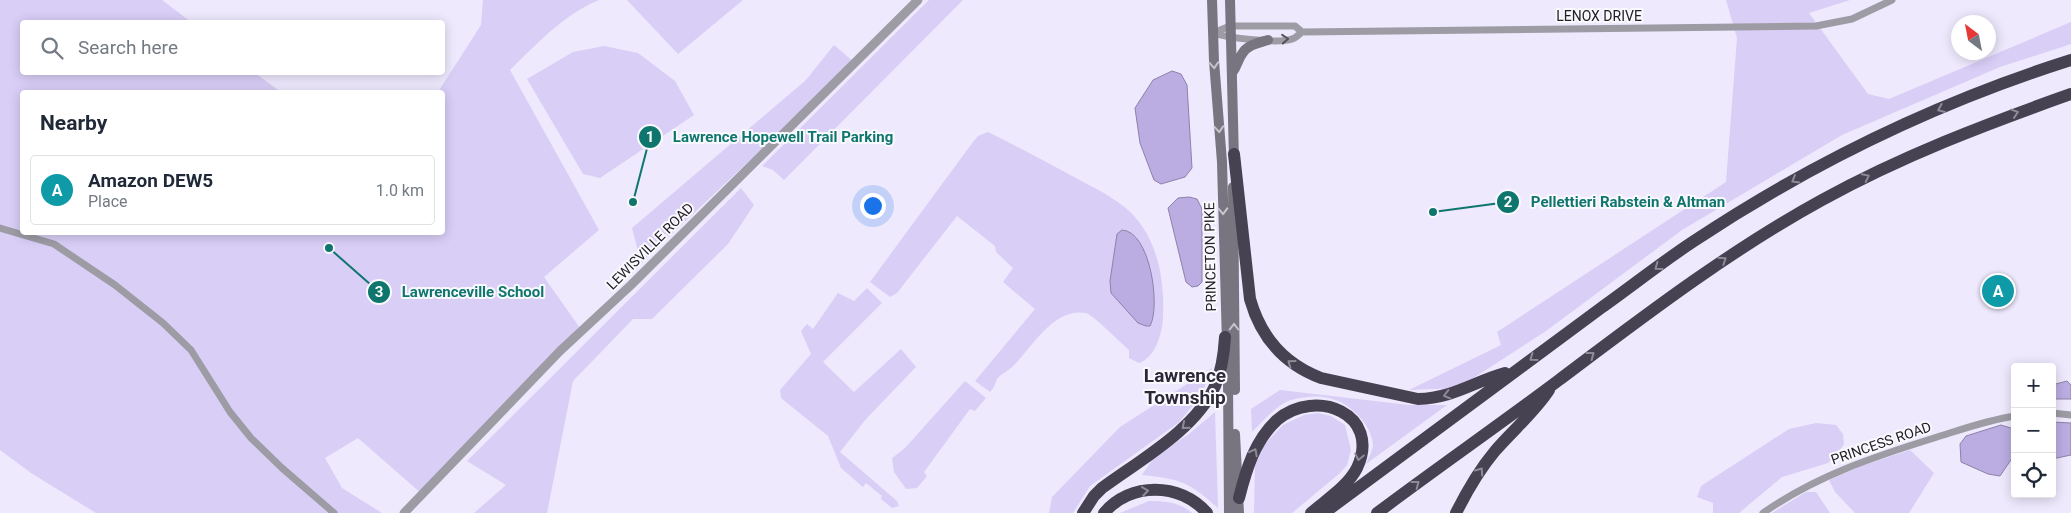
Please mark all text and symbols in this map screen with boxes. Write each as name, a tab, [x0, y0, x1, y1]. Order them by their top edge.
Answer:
street label: LENOX DRIVE	[1556, 8, 1642, 24]
north arrow	[1951, 15, 1996, 60]
search box	[20, 20, 445, 75]
one-way arrow	[1281, 33, 1289, 44]
icon: search	[38, 34, 66, 62]
text: Search here	[78, 36, 178, 59]
one-way arrow	[1209, 61, 1220, 69]
one-way arrow	[1937, 102, 1946, 113]
one-way arrow	[2010, 109, 2019, 119]
text: Nearby	[40, 111, 107, 135]
callout: Lawrence Hopewell Trail Parking	[637, 122, 903, 152]
one-way arrow	[1213, 125, 1224, 133]
text: 1	[646, 128, 654, 146]
text: Lawrence Hopewell Trail Parking	[673, 128, 893, 146]
text: Amazon DEW5	[88, 169, 213, 192]
one-way arrow	[1860, 173, 1869, 183]
one-way arrow	[1791, 174, 1800, 184]
text: A	[52, 181, 62, 200]
text: 1.0 km	[376, 181, 424, 200]
callout: Pellettieri Rabstein & Altman	[1496, 187, 1735, 217]
text: Place	[88, 192, 128, 211]
your location	[860, 193, 886, 219]
text: 2	[1504, 193, 1513, 211]
text: Pellettieri Rabstein & Altman	[1531, 193, 1725, 211]
street label: LEWISVILLE ROAD	[603, 199, 697, 293]
street label: PRINCETON PIKE	[1201, 202, 1219, 312]
one-way arrow	[1218, 207, 1228, 215]
one-way arrow	[1718, 257, 1727, 267]
one-way arrow	[1654, 261, 1664, 270]
pin: A	[1982, 272, 2014, 310]
callout: Lawrenceville School	[366, 277, 554, 307]
text: 3	[375, 283, 383, 301]
text: Lawrenceville School	[402, 283, 544, 301]
one-way arrow	[1229, 322, 1239, 330]
one-way arrow	[1530, 352, 1539, 360]
one-way arrow	[1585, 352, 1595, 361]
one-way arrow	[1288, 360, 1297, 368]
map controls	[2011, 363, 2056, 498]
button: +	[2011, 363, 2056, 408]
district label: Lawrence Township	[1144, 364, 1226, 409]
one-way arrow	[1443, 389, 1452, 400]
button: −	[2011, 408, 2056, 453]
street label: PRINCESS ROAD	[1829, 418, 1933, 468]
one-way arrow	[1182, 421, 1191, 429]
one-way arrow	[1248, 448, 1258, 457]
one-way arrow	[1355, 453, 1365, 462]
button: locate	[2011, 453, 2056, 498]
one-way arrow	[1474, 467, 1483, 477]
one-way arrow	[1410, 481, 1420, 490]
one-way arrow	[1142, 486, 1150, 497]

